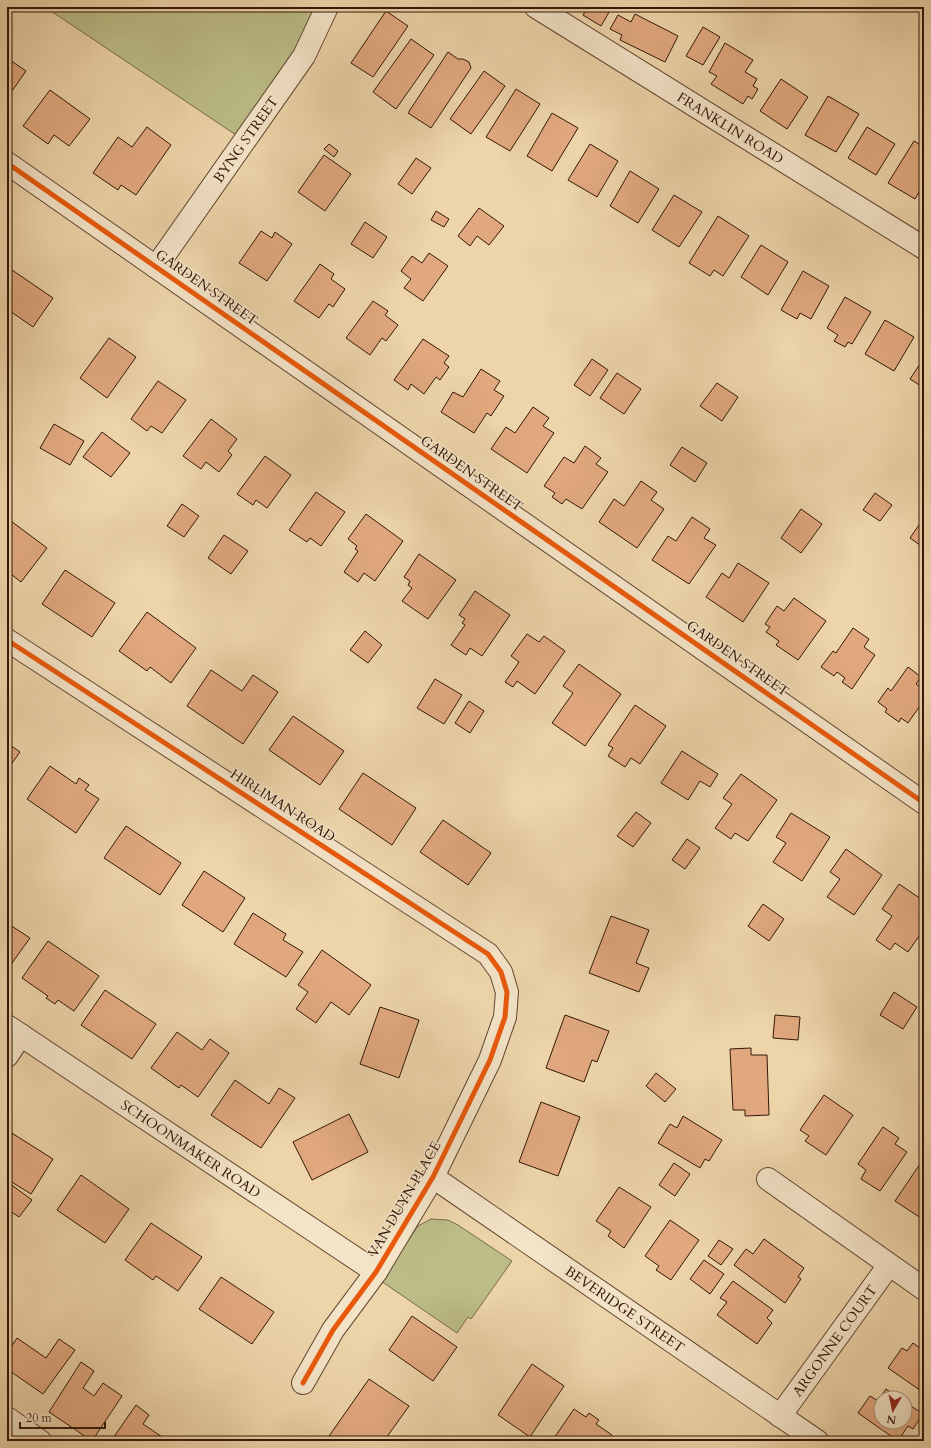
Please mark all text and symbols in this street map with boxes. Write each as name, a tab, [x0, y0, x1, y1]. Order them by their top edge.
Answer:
street label: FRANKLIN ROAD	[673, 88, 787, 169]
street label: BYNG STREET	[209, 93, 283, 187]
street label: GARDEN STREET	[152, 245, 262, 330]
street label: GARDEN STREET	[417, 431, 527, 516]
street label: GARDEN STREET	[683, 616, 793, 701]
street label: HIRLIMAN ROAD	[227, 764, 339, 846]
street label: SCHOONMAKER ROAD	[117, 1095, 264, 1203]
street label: VAN DUYN PLACE	[363, 1137, 446, 1261]
street label: BEVERIDGE STREET	[561, 1262, 688, 1357]
street label: ARGONNE COURT	[788, 1281, 882, 1401]
north arrow	[873, 1390, 913, 1430]
scale bar	[20, 1404, 105, 1430]
text: 20 m	[26, 1410, 53, 1426]
text: N	[885, 1411, 897, 1428]

